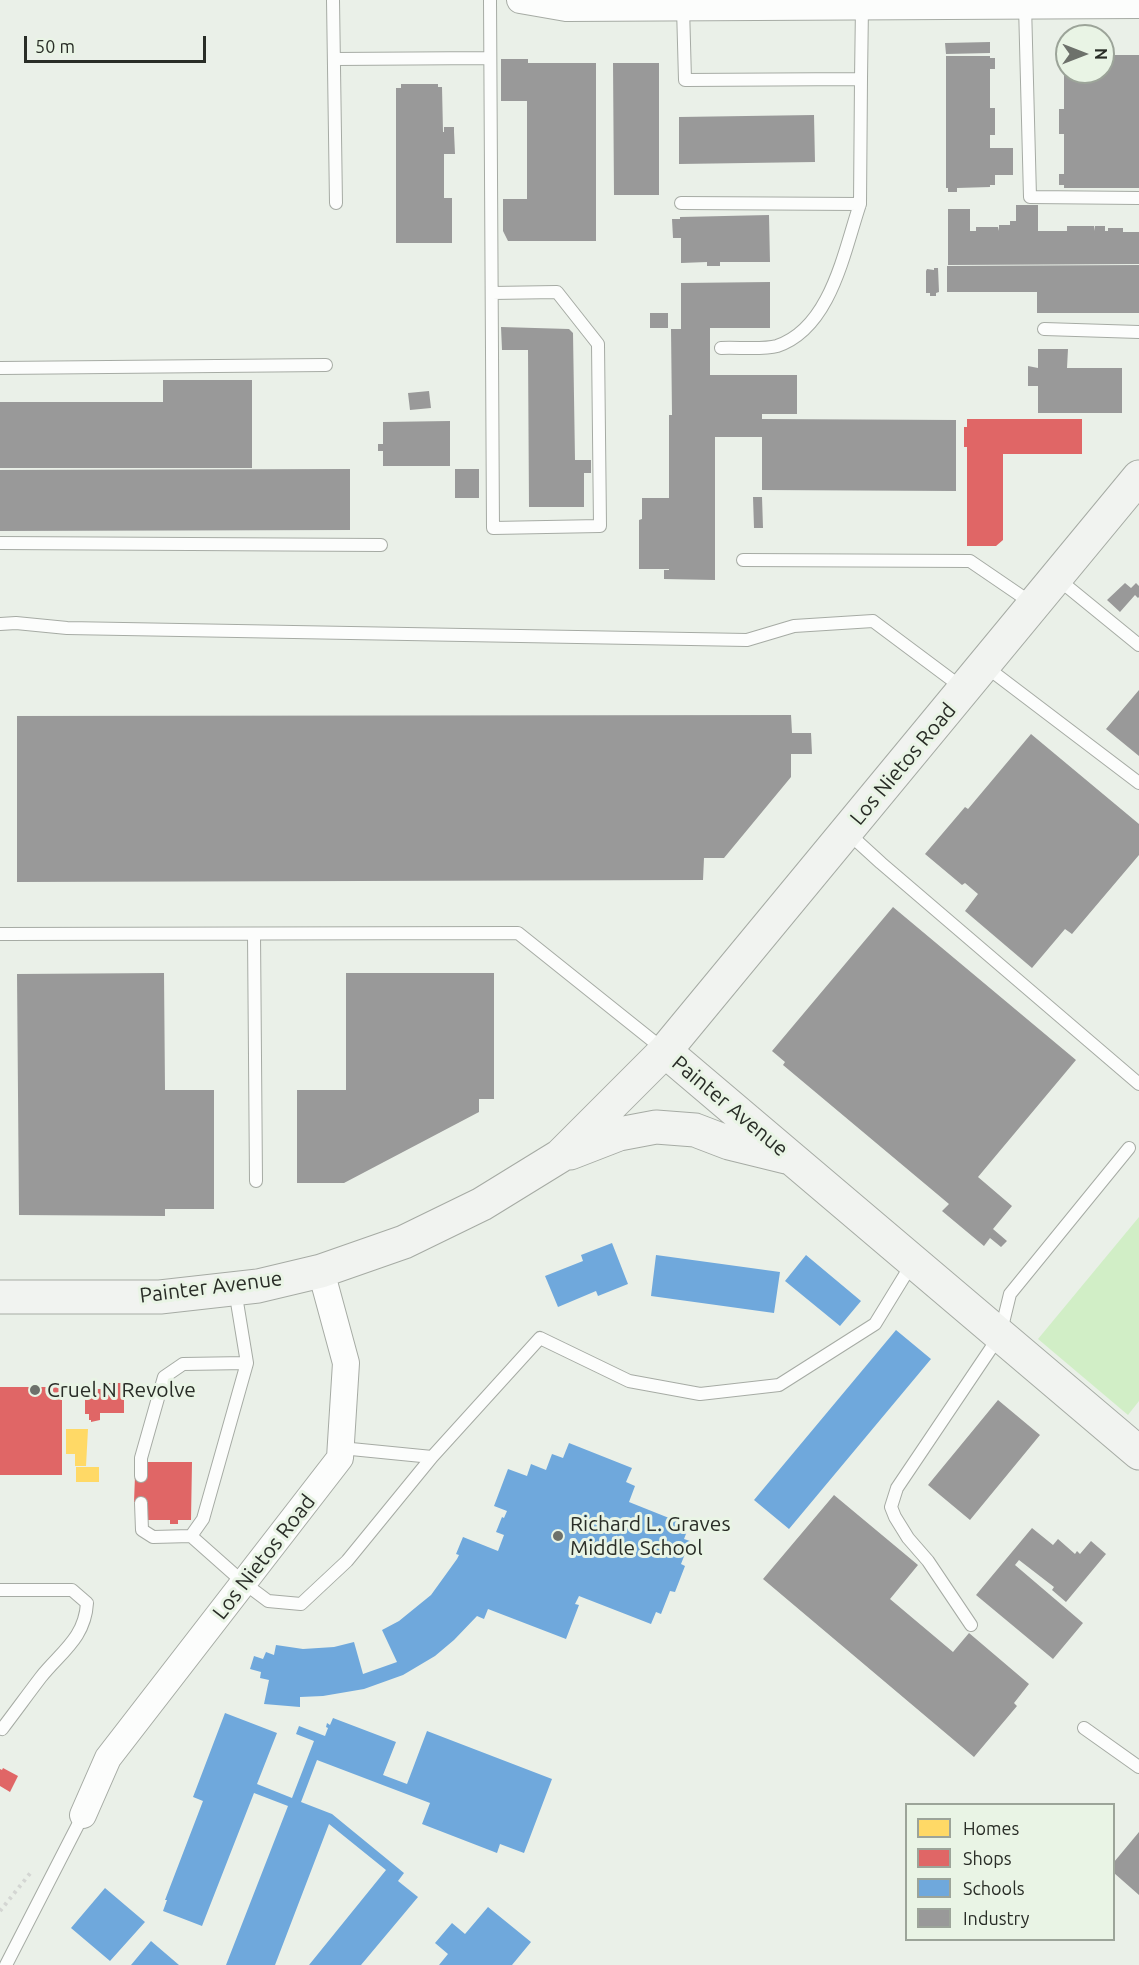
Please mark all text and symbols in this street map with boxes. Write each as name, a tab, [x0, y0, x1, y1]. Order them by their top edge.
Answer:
scale bar	[27, 24, 208, 62]
north arrow	[1055, 24, 1115, 84]
text: 50 m	[35, 36, 75, 56]
text: N	[1092, 48, 1110, 60]
street label: Los Nietos Road	[845, 698, 961, 830]
street label: Painter Avenue	[667, 1050, 793, 1162]
street label: Painter Avenue	[138, 1266, 284, 1308]
place label: Cruel N Revolve	[47, 1377, 196, 1403]
marker: Cruel N Revolve	[28, 1383, 42, 1397]
street label: Los Nietos Road	[207, 1490, 321, 1624]
place label: Richard L. Graves Middle School	[570, 1511, 731, 1561]
marker: Richard L. Graves Middle School	[551, 1529, 565, 1543]
legend	[905, 1803, 1115, 1941]
text: Homes	[963, 1818, 1019, 1838]
text: Shops	[963, 1848, 1012, 1868]
text: Schools	[963, 1878, 1025, 1898]
text: Industry	[963, 1908, 1029, 1928]

